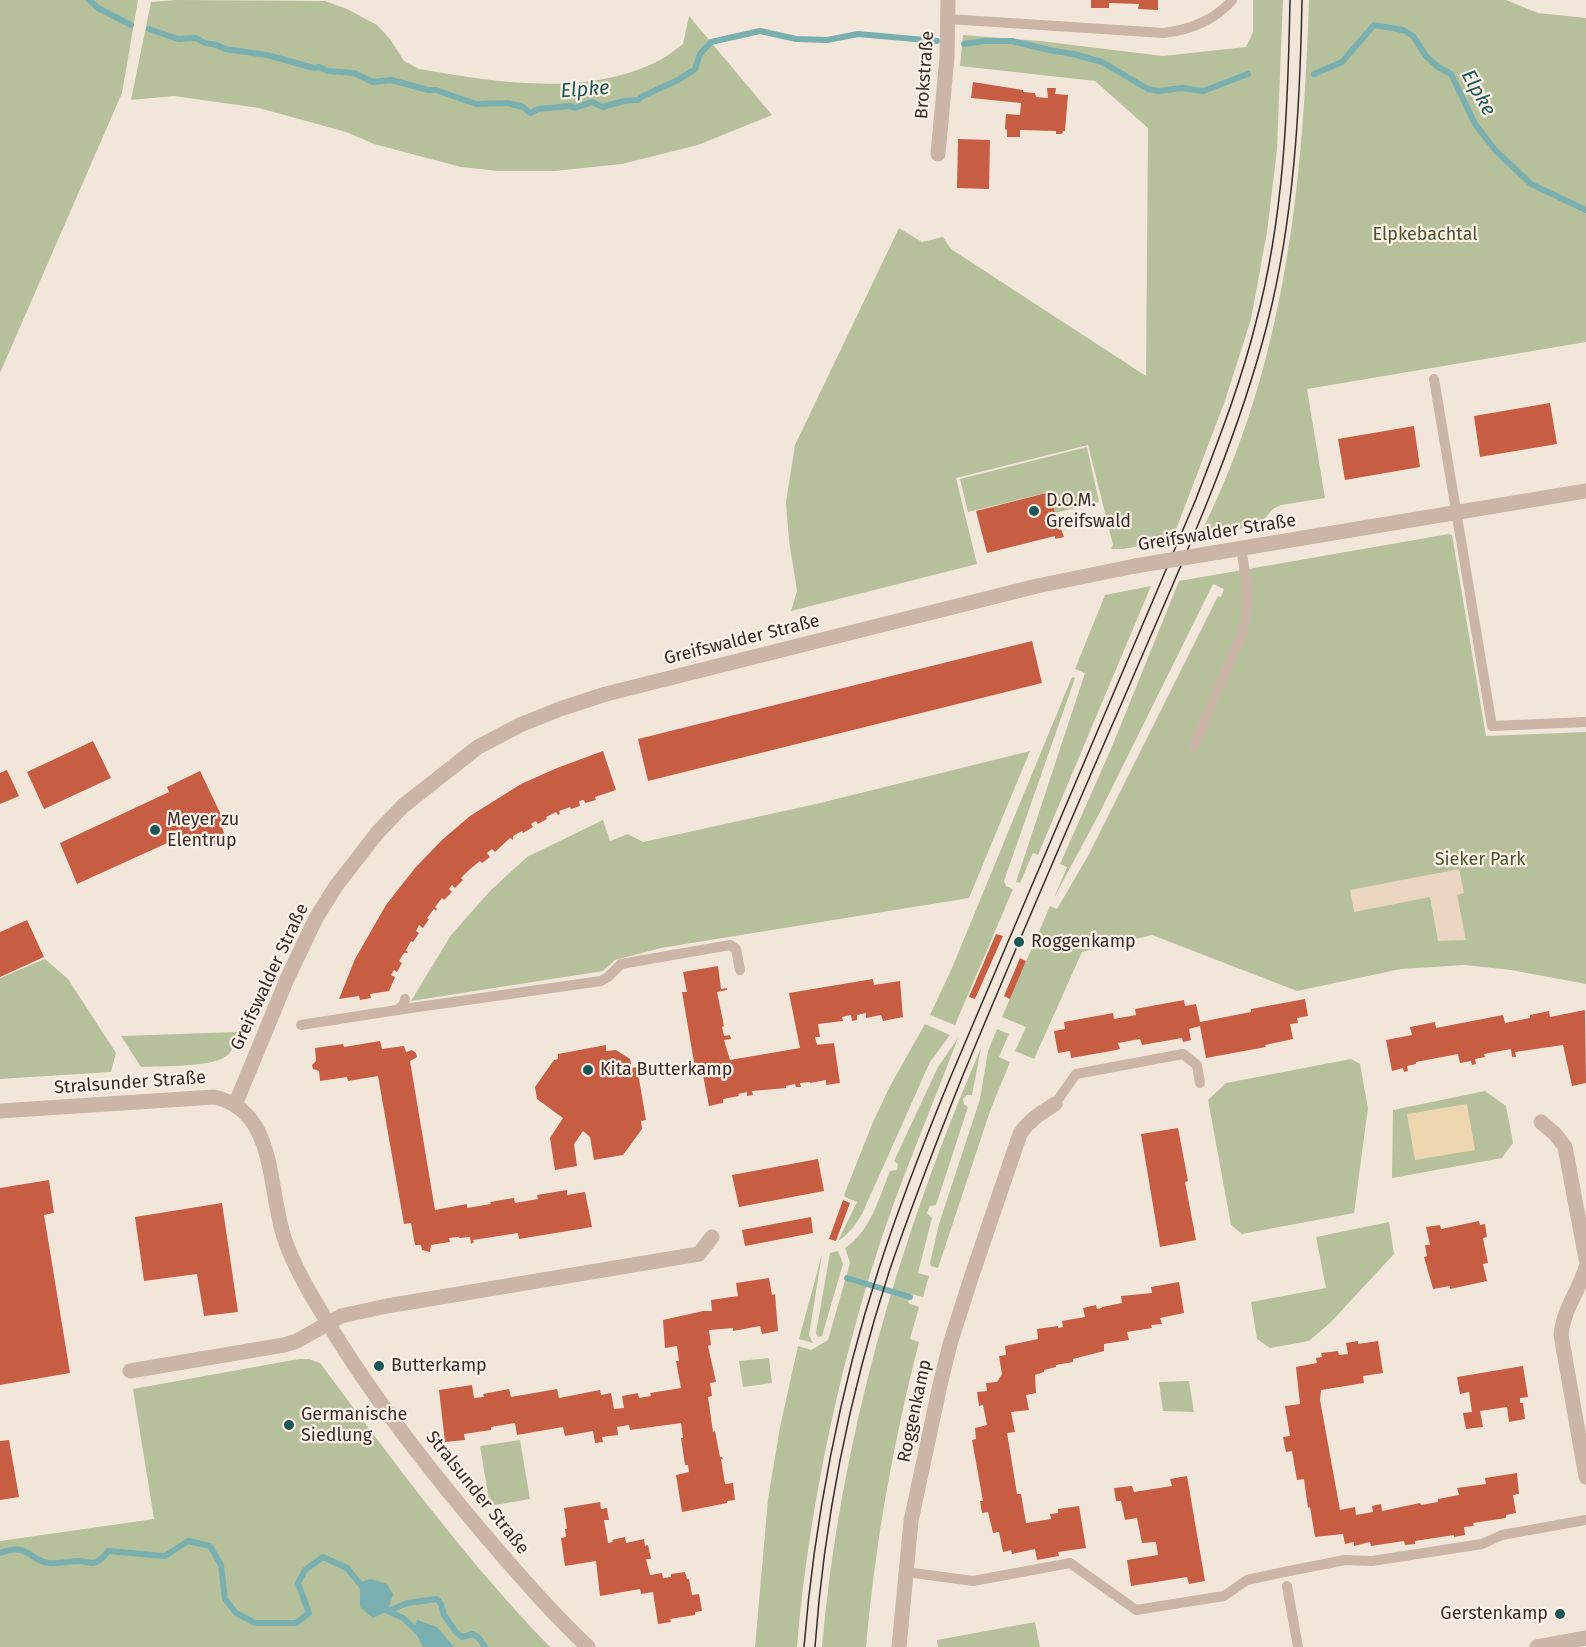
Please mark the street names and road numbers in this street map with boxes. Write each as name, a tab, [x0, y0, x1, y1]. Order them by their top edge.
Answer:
street label: Brokstraße	[911, 30, 939, 120]
street label: Greifswalder Straße	[1137, 510, 1297, 556]
street label: Greifswalder Straße	[662, 610, 822, 670]
street label: Greifswalder Straße	[226, 900, 314, 1054]
street label: Stralsunder Straße	[53, 1067, 207, 1099]
street label: Roggenkamp	[894, 1358, 936, 1464]
street label: Stralsunder Straße	[421, 1427, 533, 1559]

